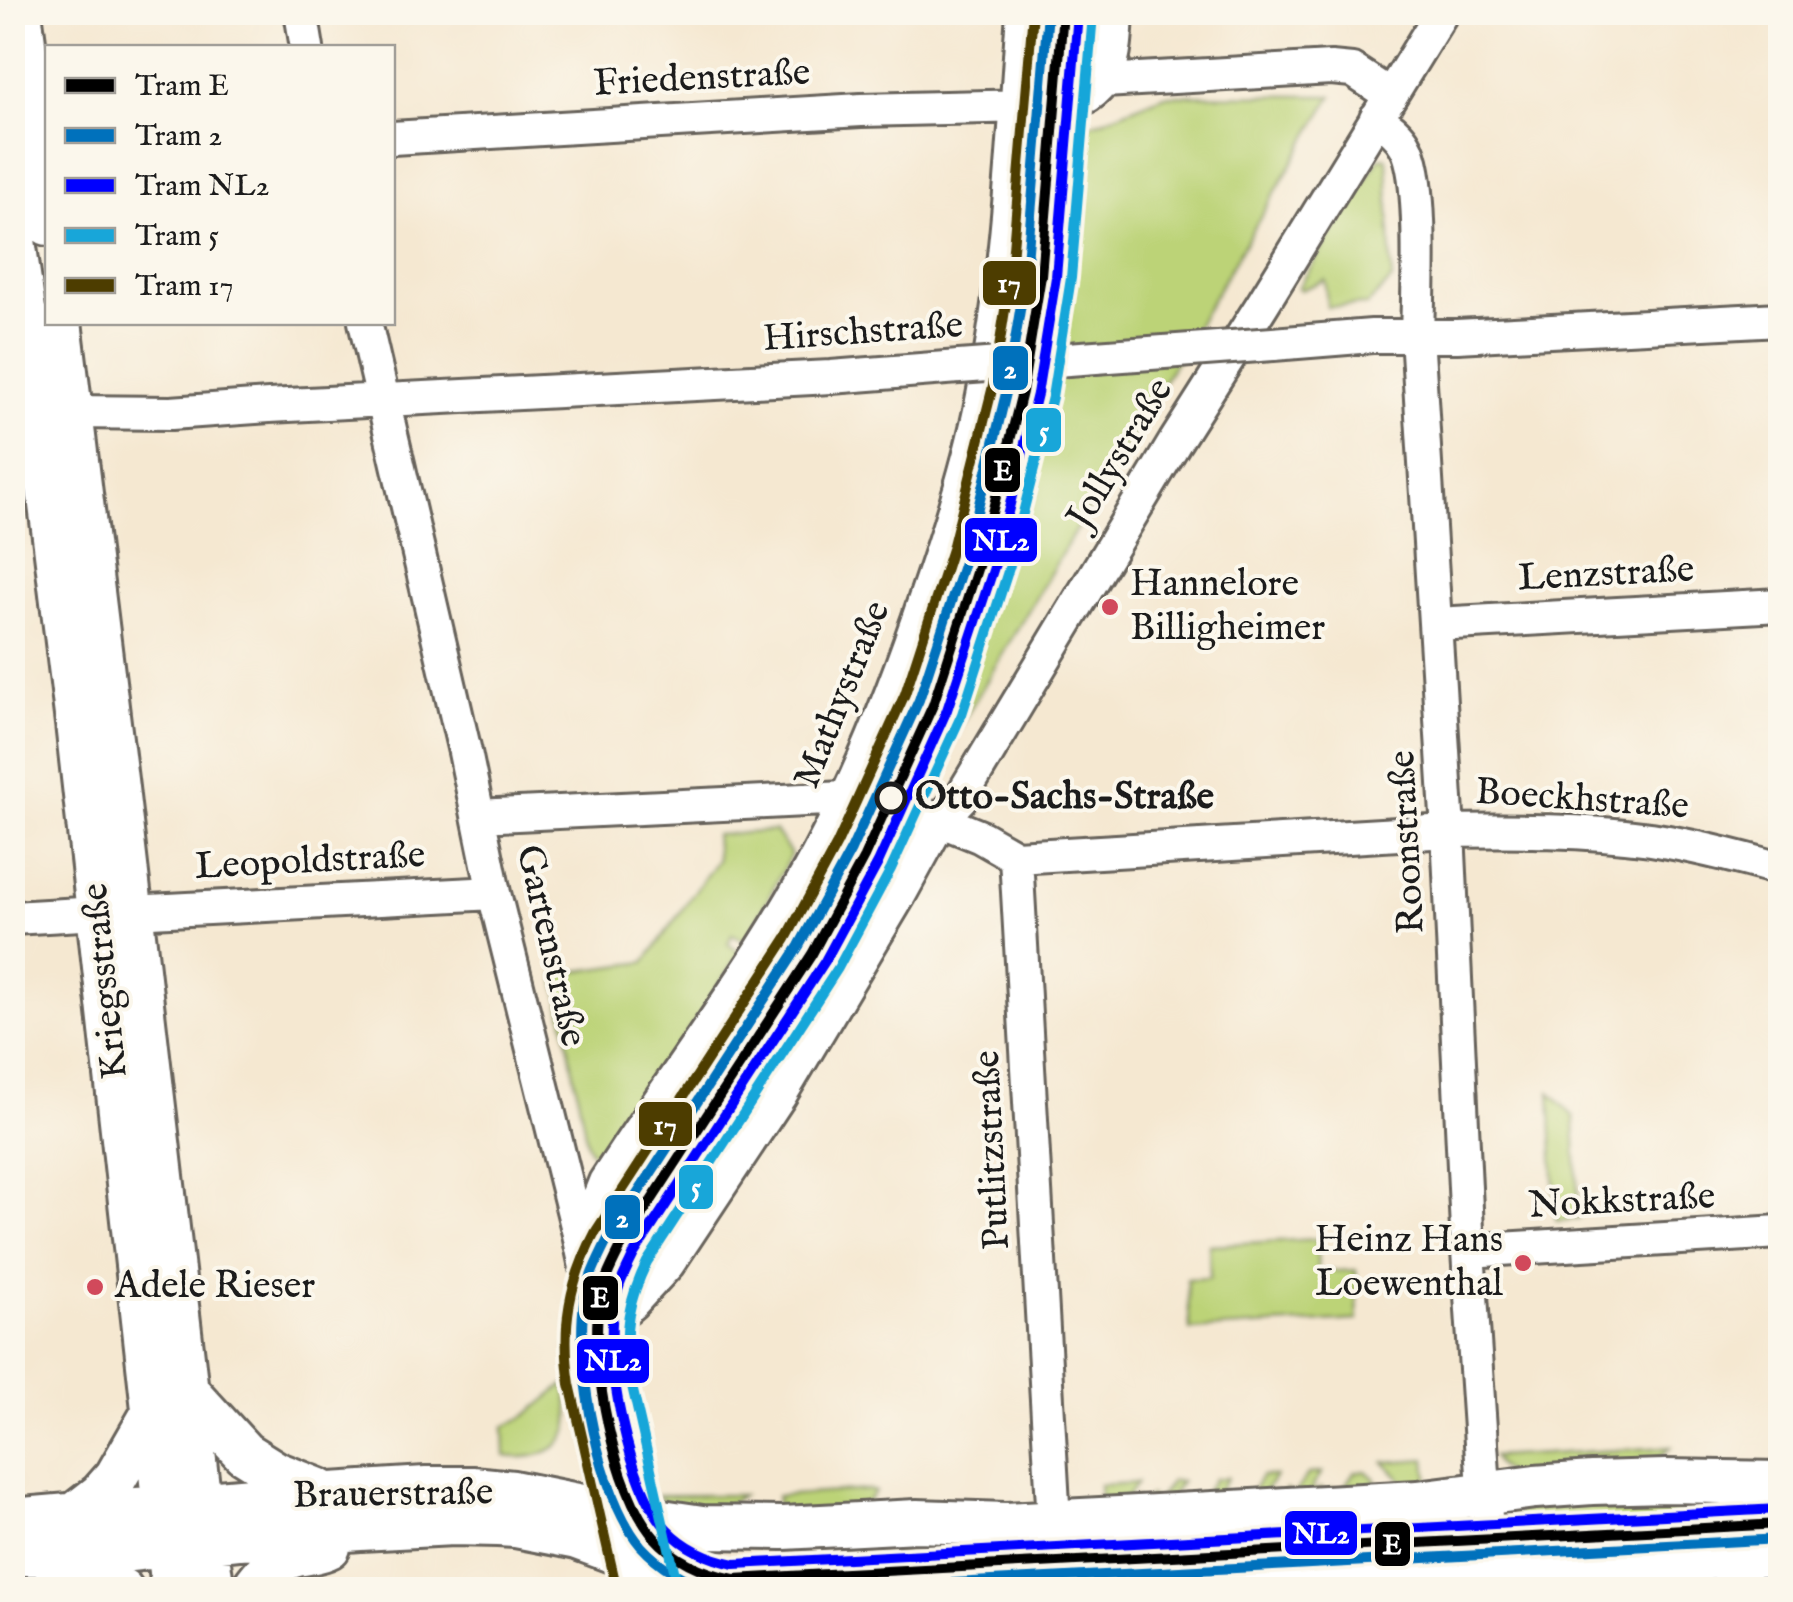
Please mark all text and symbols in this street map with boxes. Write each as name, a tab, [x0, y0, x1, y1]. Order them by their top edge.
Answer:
legend	[45, 45, 395, 325]
street label: Friedenstraße	[593, 49, 811, 109]
text: Tram E	[135, 68, 229, 106]
text: Tram 2	[135, 118, 222, 156]
text: Tram NL2	[135, 168, 270, 206]
text: Tram 5	[135, 218, 219, 256]
line badge: 17	[981, 259, 1038, 307]
text: 17	[997, 267, 1021, 302]
text: Tram 17	[135, 268, 233, 306]
street label: Hirschstraße	[761, 302, 965, 364]
line badge: 2	[991, 344, 1030, 392]
text: 2	[1003, 353, 1017, 388]
street label: Jollystraße	[1055, 370, 1185, 542]
line badge: 5	[1024, 406, 1063, 454]
text: 5	[1039, 415, 1049, 450]
line badge: E	[983, 446, 1022, 494]
text: E	[993, 455, 1013, 490]
line badge: NL2	[963, 516, 1039, 564]
text: NL2	[971, 525, 1030, 560]
street label: Lenzstraße	[1517, 546, 1695, 604]
place label: Hannelore Billigheimer	[1130, 561, 1325, 653]
street label: Mathystraße	[784, 594, 902, 796]
marker: Hannelore Billigheimer	[1099, 596, 1121, 618]
street label: Roonstraße	[1379, 749, 1437, 935]
street label: Boeckhstraße	[1474, 769, 1690, 831]
place label: Otto-Sachs-Straße	[915, 774, 1215, 822]
marker: Otto-Sachs-Straße	[876, 783, 906, 813]
street label: Leopoldstraße	[194, 832, 426, 892]
street label: Gartenstraße	[504, 841, 596, 1051]
street label: Kriegsstraße	[72, 881, 140, 1081]
street label: Putlitzstraße	[964, 1049, 1022, 1251]
line badge: 17	[637, 1100, 694, 1148]
text: 17	[653, 1109, 677, 1144]
line badge: 5	[677, 1163, 715, 1211]
text: 5	[691, 1171, 701, 1206]
street label: Nokkstraße	[1528, 1173, 1716, 1231]
line badge: 2	[603, 1193, 642, 1241]
text: 2	[615, 1202, 629, 1237]
place label: Heinz Hans Loewenthal	[1314, 1217, 1504, 1309]
marker: Heinz Hans Loewenthal	[1512, 1252, 1534, 1274]
place label: Adele Rieser	[114, 1263, 315, 1311]
line badge: E	[581, 1274, 620, 1322]
marker: Adele Rieser	[84, 1276, 106, 1298]
text: E	[590, 1282, 610, 1317]
line badge: NL2	[575, 1337, 651, 1385]
text: NL2	[583, 1345, 642, 1380]
street label: Brauerstraße	[292, 1469, 494, 1521]
line badge: NL2	[1283, 1509, 1359, 1557]
text: NL2	[1291, 1518, 1350, 1553]
line badge: E	[1373, 1520, 1412, 1568]
text: E	[1382, 1529, 1402, 1564]

